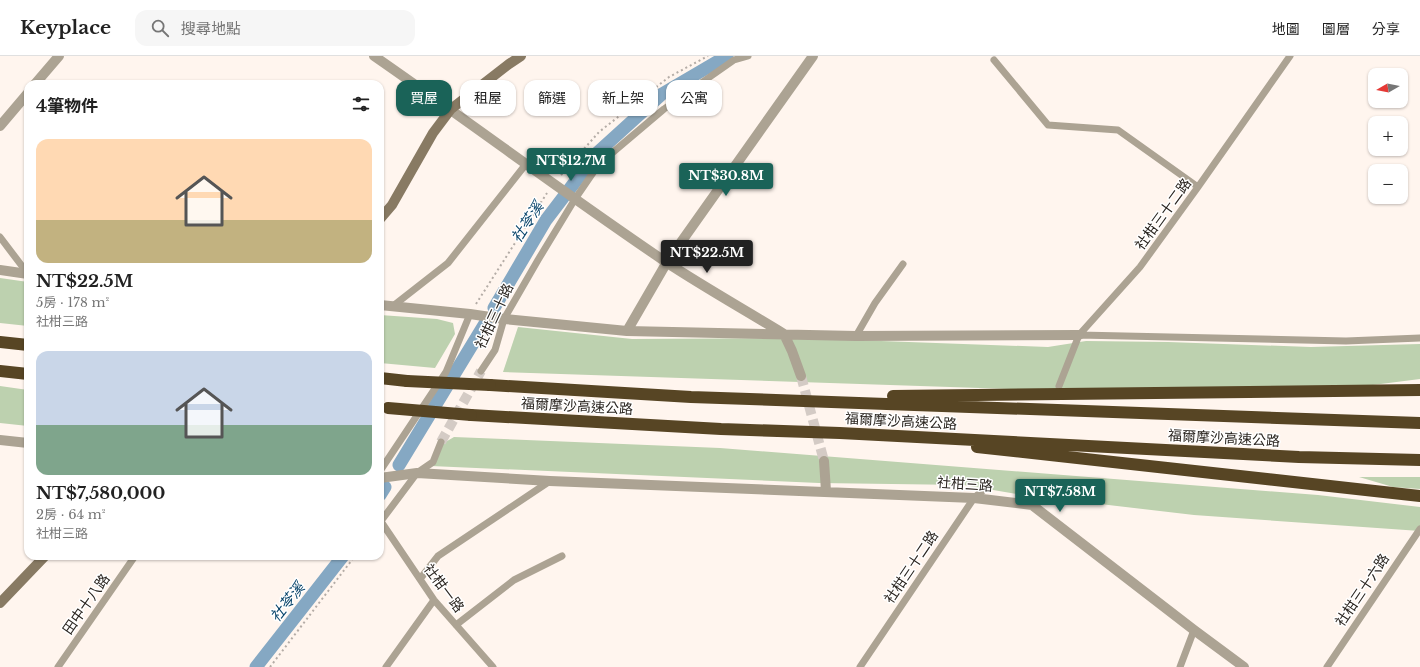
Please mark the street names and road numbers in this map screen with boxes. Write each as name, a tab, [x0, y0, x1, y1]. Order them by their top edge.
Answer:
street label: 社柑三十二路	[1131, 175, 1195, 253]
street label: 社柑三十路	[471, 280, 517, 352]
street label: 福爾摩沙高速公路	[521, 394, 633, 418]
street label: 福爾摩沙高速公路	[845, 409, 957, 433]
street label: 福爾摩沙高速公路	[1168, 426, 1280, 450]
street label: 社柑三路	[936, 473, 994, 495]
street label: 社柑三十二路	[880, 527, 942, 607]
street label: 社柑三十六路	[1331, 550, 1393, 630]
street label: 社柑一路	[420, 560, 468, 616]
street label: 田中十八路	[59, 570, 113, 638]

